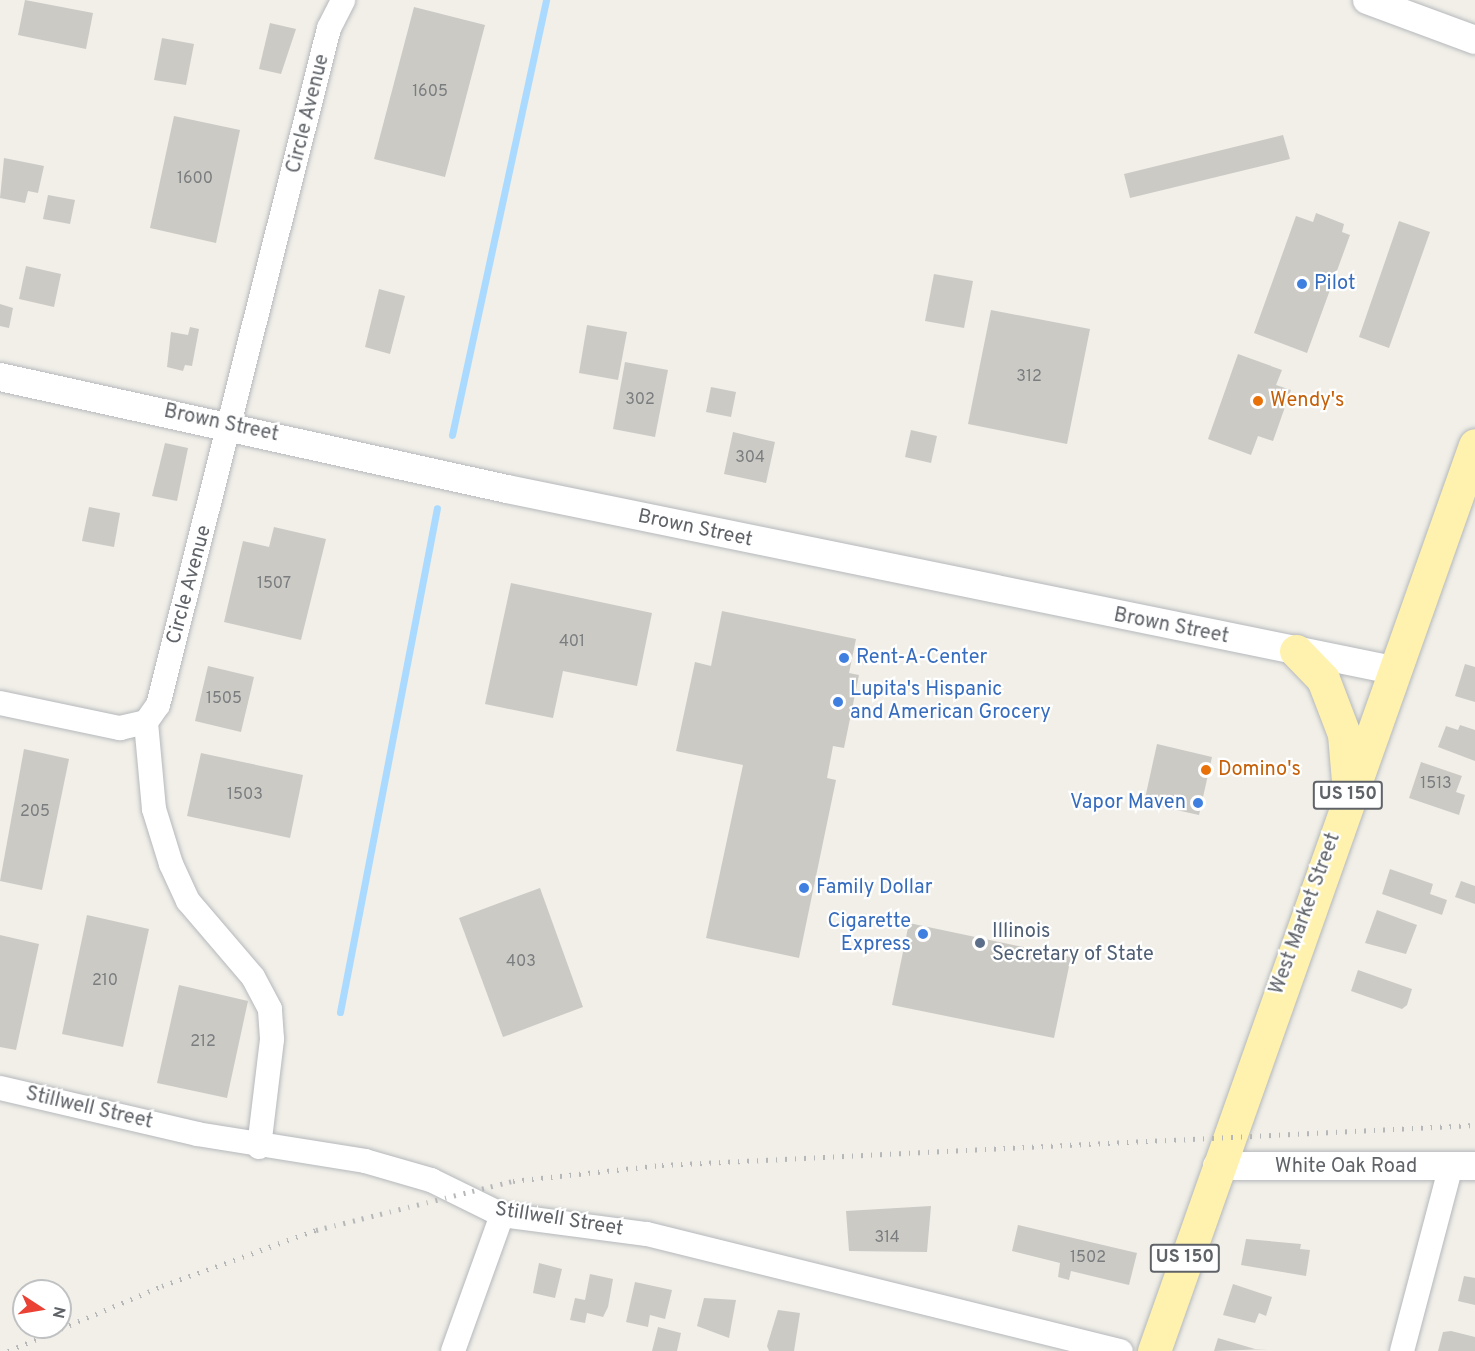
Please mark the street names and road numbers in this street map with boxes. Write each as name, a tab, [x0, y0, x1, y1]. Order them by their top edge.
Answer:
street label: Circle Avenue	[282, 51, 336, 177]
street label: Brown Street	[161, 400, 281, 448]
street label: Brown Street	[635, 505, 755, 553]
street label: Circle Avenue	[163, 523, 217, 647]
street label: Brown Street	[1111, 604, 1231, 650]
road number: US 150	[1312, 780, 1384, 810]
street label: West Market Street	[1266, 830, 1346, 998]
street label: Stillwell Street	[23, 1083, 155, 1135]
street label: White Oak Road	[1275, 1155, 1417, 1179]
street label: Stillwell Street	[493, 1198, 625, 1242]
road number: US 150	[1149, 1243, 1221, 1273]

